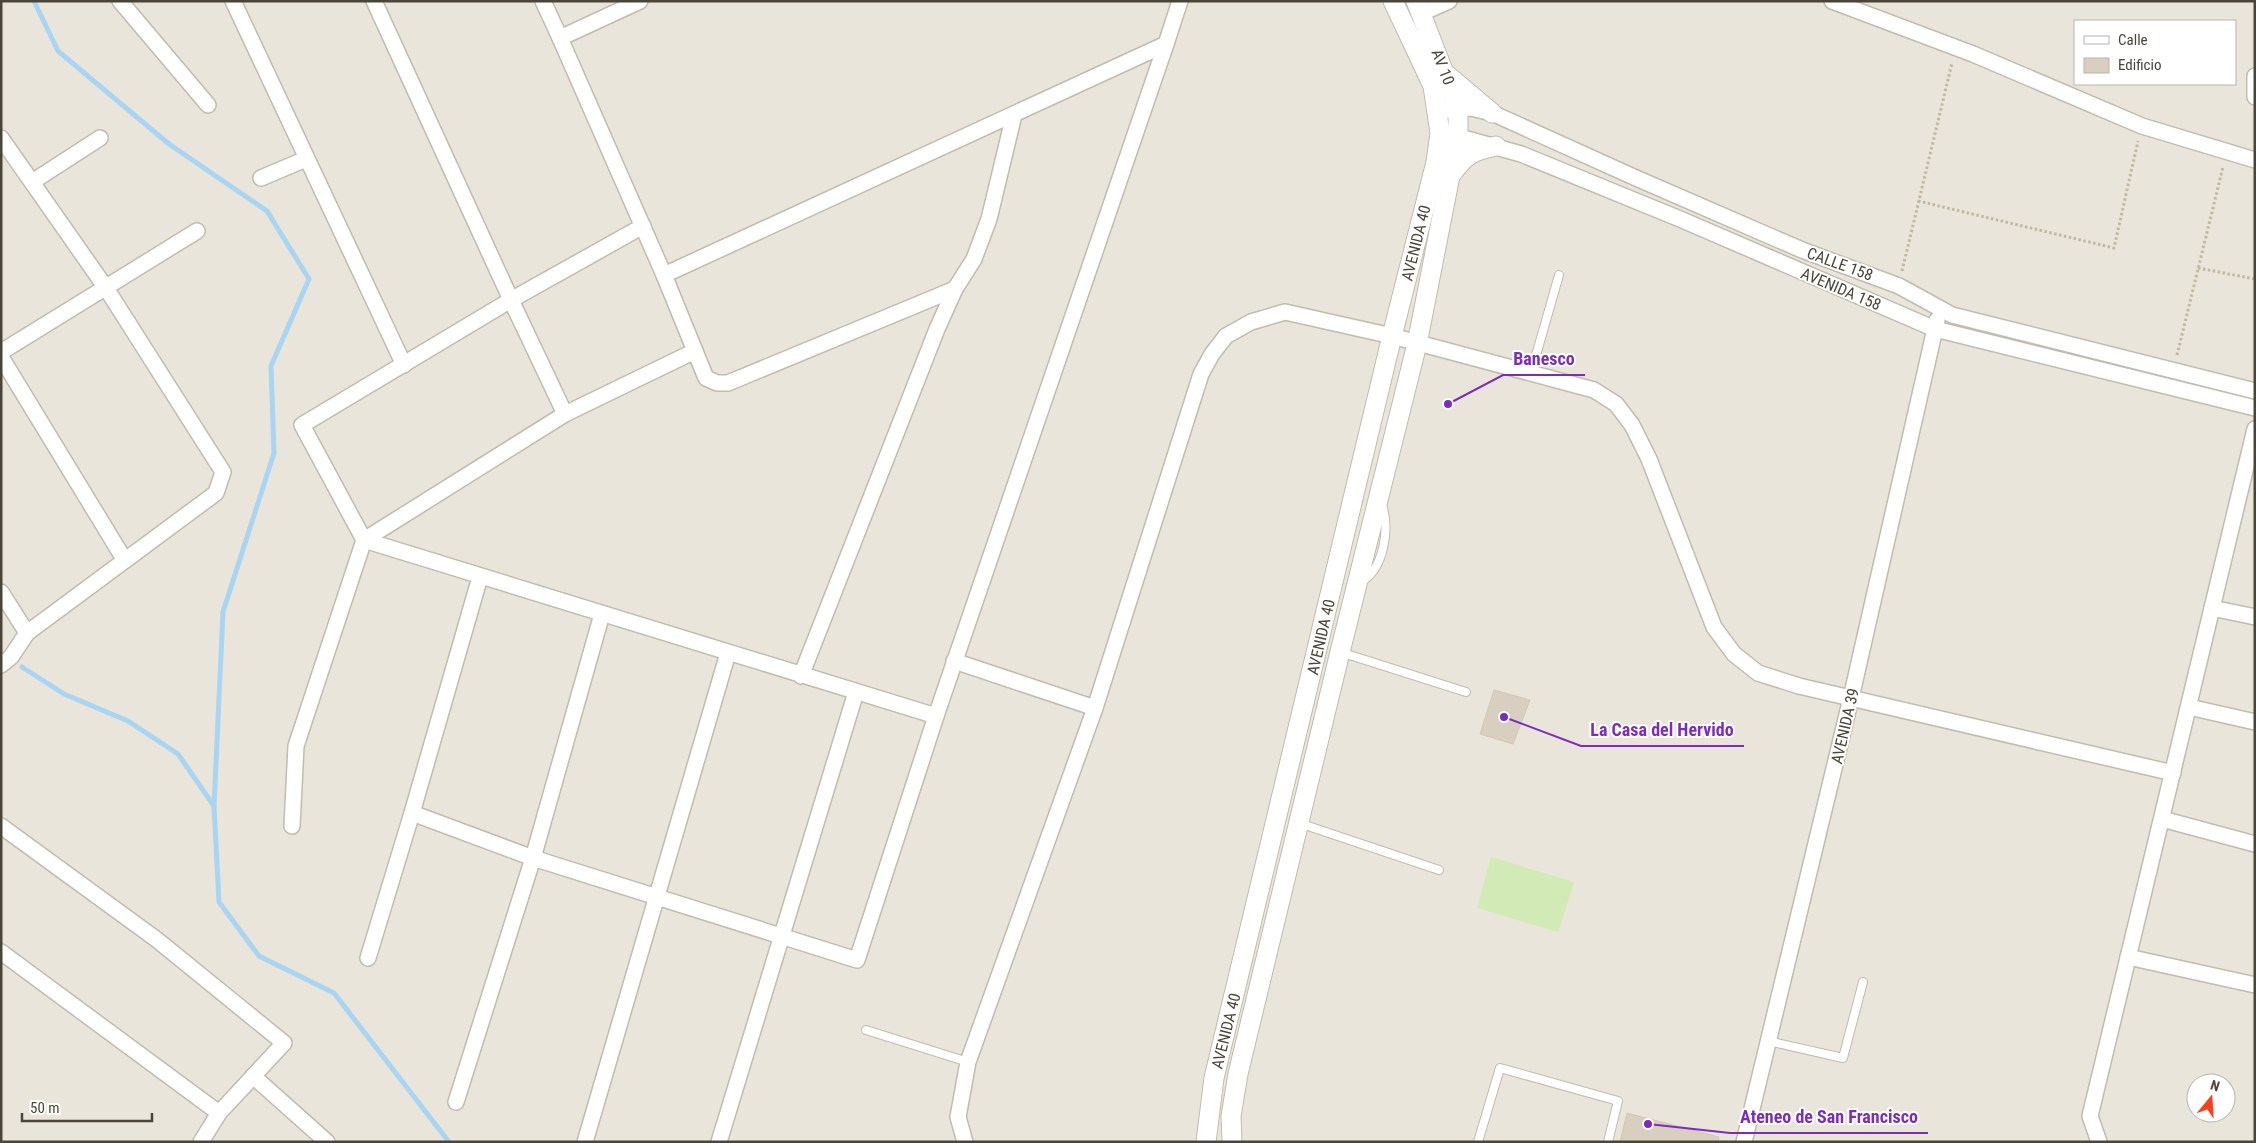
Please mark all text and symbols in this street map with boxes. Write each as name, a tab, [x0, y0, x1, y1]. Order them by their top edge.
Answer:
legend	[2074, 20, 2236, 85]
text: Calle	[2118, 31, 2148, 49]
street label: AV 10	[1428, 46, 1458, 88]
text: Edificio	[2118, 56, 2161, 74]
street label: AVENIDA 40	[1397, 203, 1435, 283]
street label: CALLE 158	[1804, 243, 1876, 285]
street label: AVENIDA 158	[1798, 264, 1884, 314]
callout: Banesco	[1503, 342, 1585, 375]
text: Banesco	[1513, 348, 1575, 369]
street label: AVENIDA 40	[1303, 597, 1339, 677]
street label: AVENIDA 39	[1827, 686, 1863, 766]
callout: La Casa del Hervido	[1581, 713, 1744, 746]
text: La Casa del Hervido	[1590, 719, 1734, 740]
street label: AVENIDA 40	[1207, 991, 1245, 1071]
north arrow	[2186, 1073, 2236, 1123]
text: N	[2208, 1077, 2222, 1095]
scale bar	[22, 1090, 152, 1122]
text: 50 m	[30, 1099, 60, 1117]
callout: Ateneo de San Francisco	[1730, 1100, 1928, 1133]
text: Ateneo de San Francisco	[1740, 1106, 1918, 1127]

